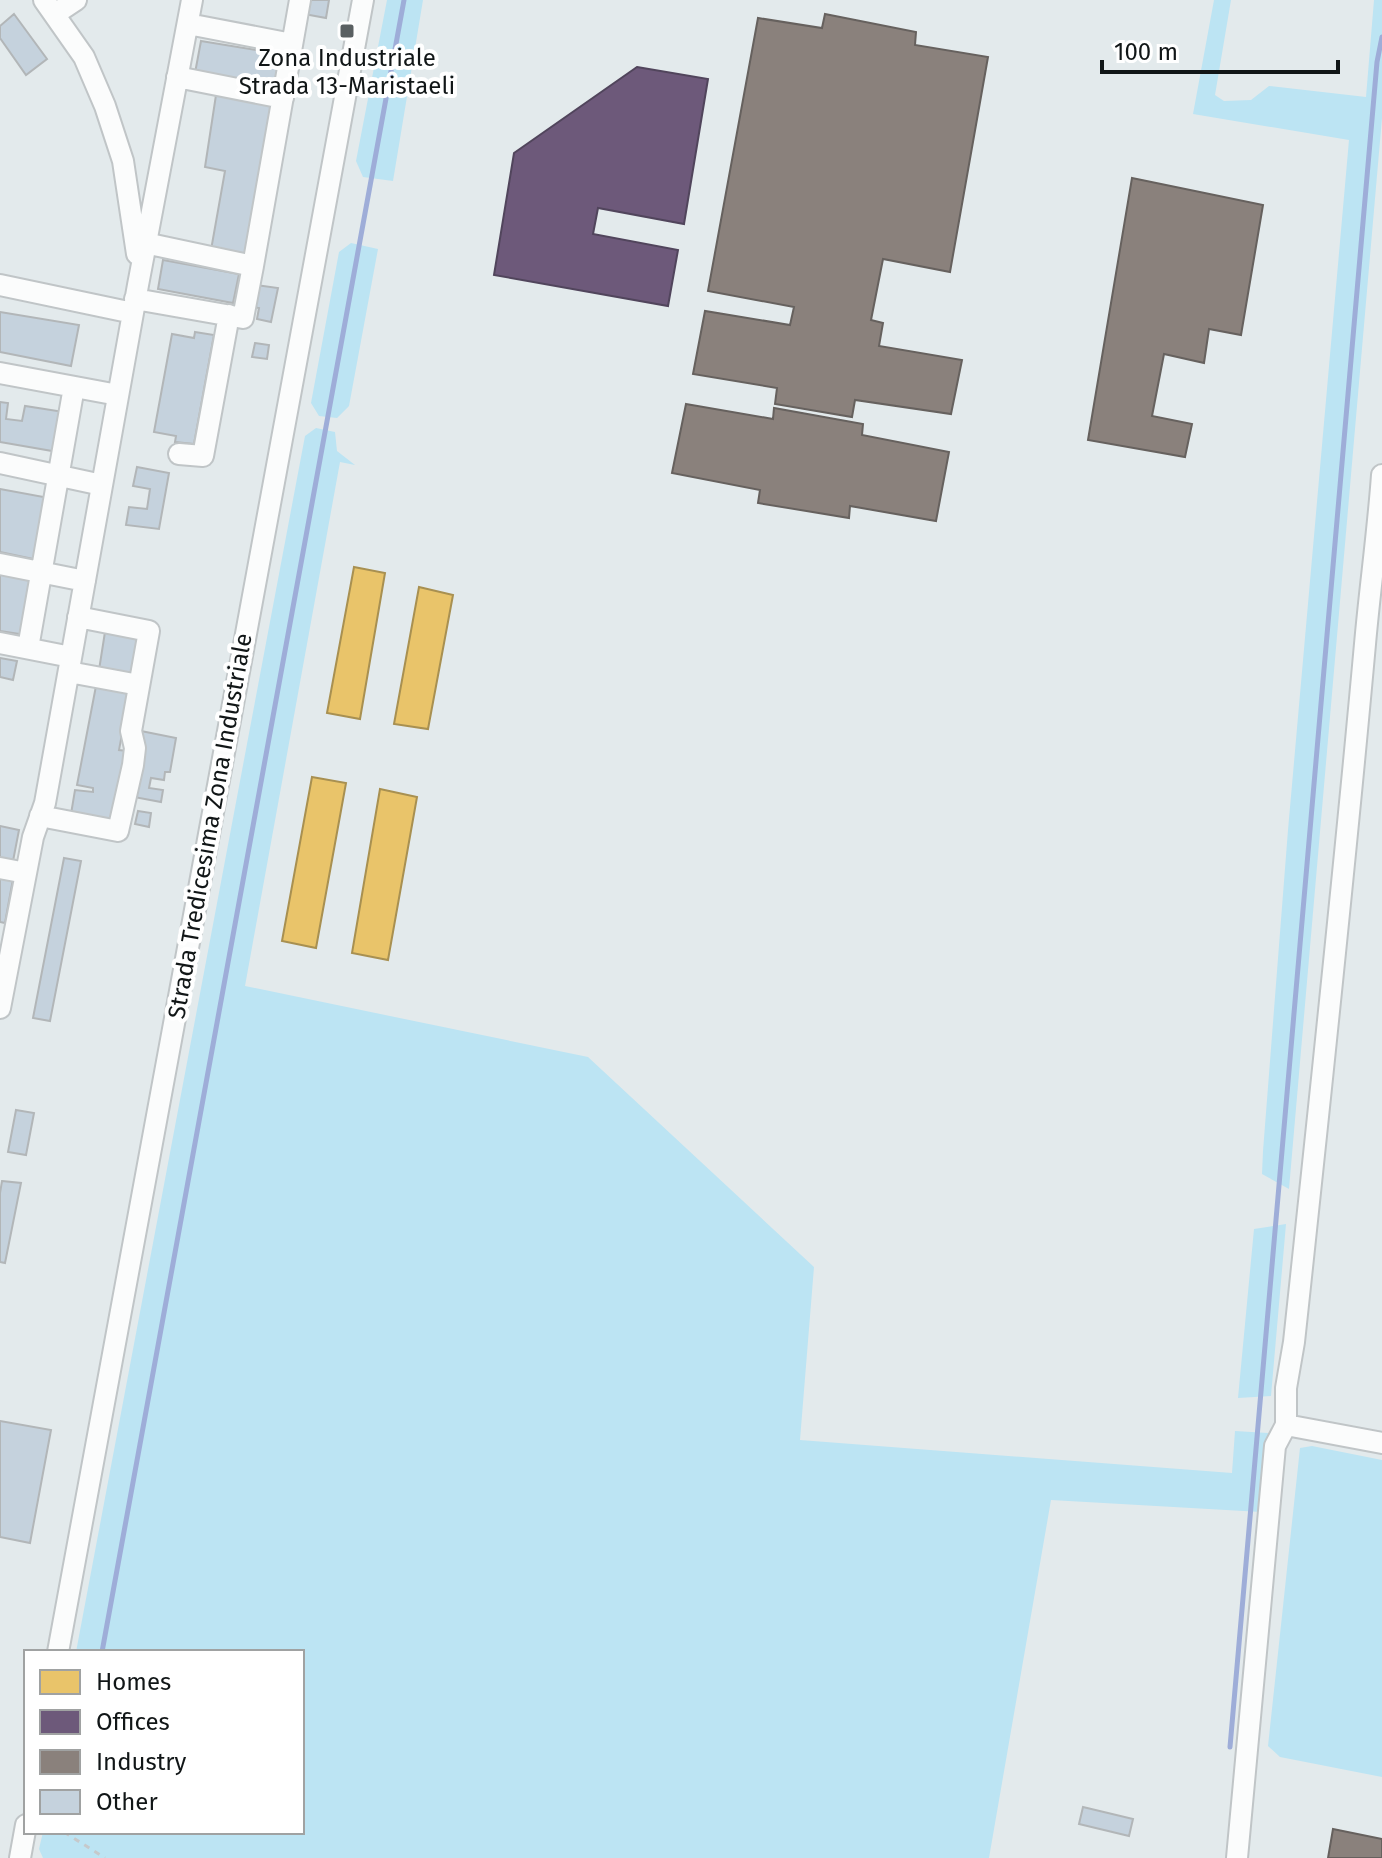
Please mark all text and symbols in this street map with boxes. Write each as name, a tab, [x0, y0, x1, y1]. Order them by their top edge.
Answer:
marker: Zona Industriale Strada 13-Maristaeli	[338, 22, 356, 40]
scale bar	[1102, 24, 1338, 74]
text: 100 m	[1114, 38, 1178, 66]
place label: Zona Industriale Strada 13-Maristaeli	[239, 44, 455, 100]
street label: Strada Tredicesima Zona Industriale	[162, 631, 258, 1021]
legend	[24, 1650, 304, 1834]
text: Homes	[96, 1668, 171, 1696]
text: Offices	[96, 1708, 170, 1736]
text: Industry	[96, 1748, 187, 1776]
text: Other	[96, 1788, 158, 1816]

